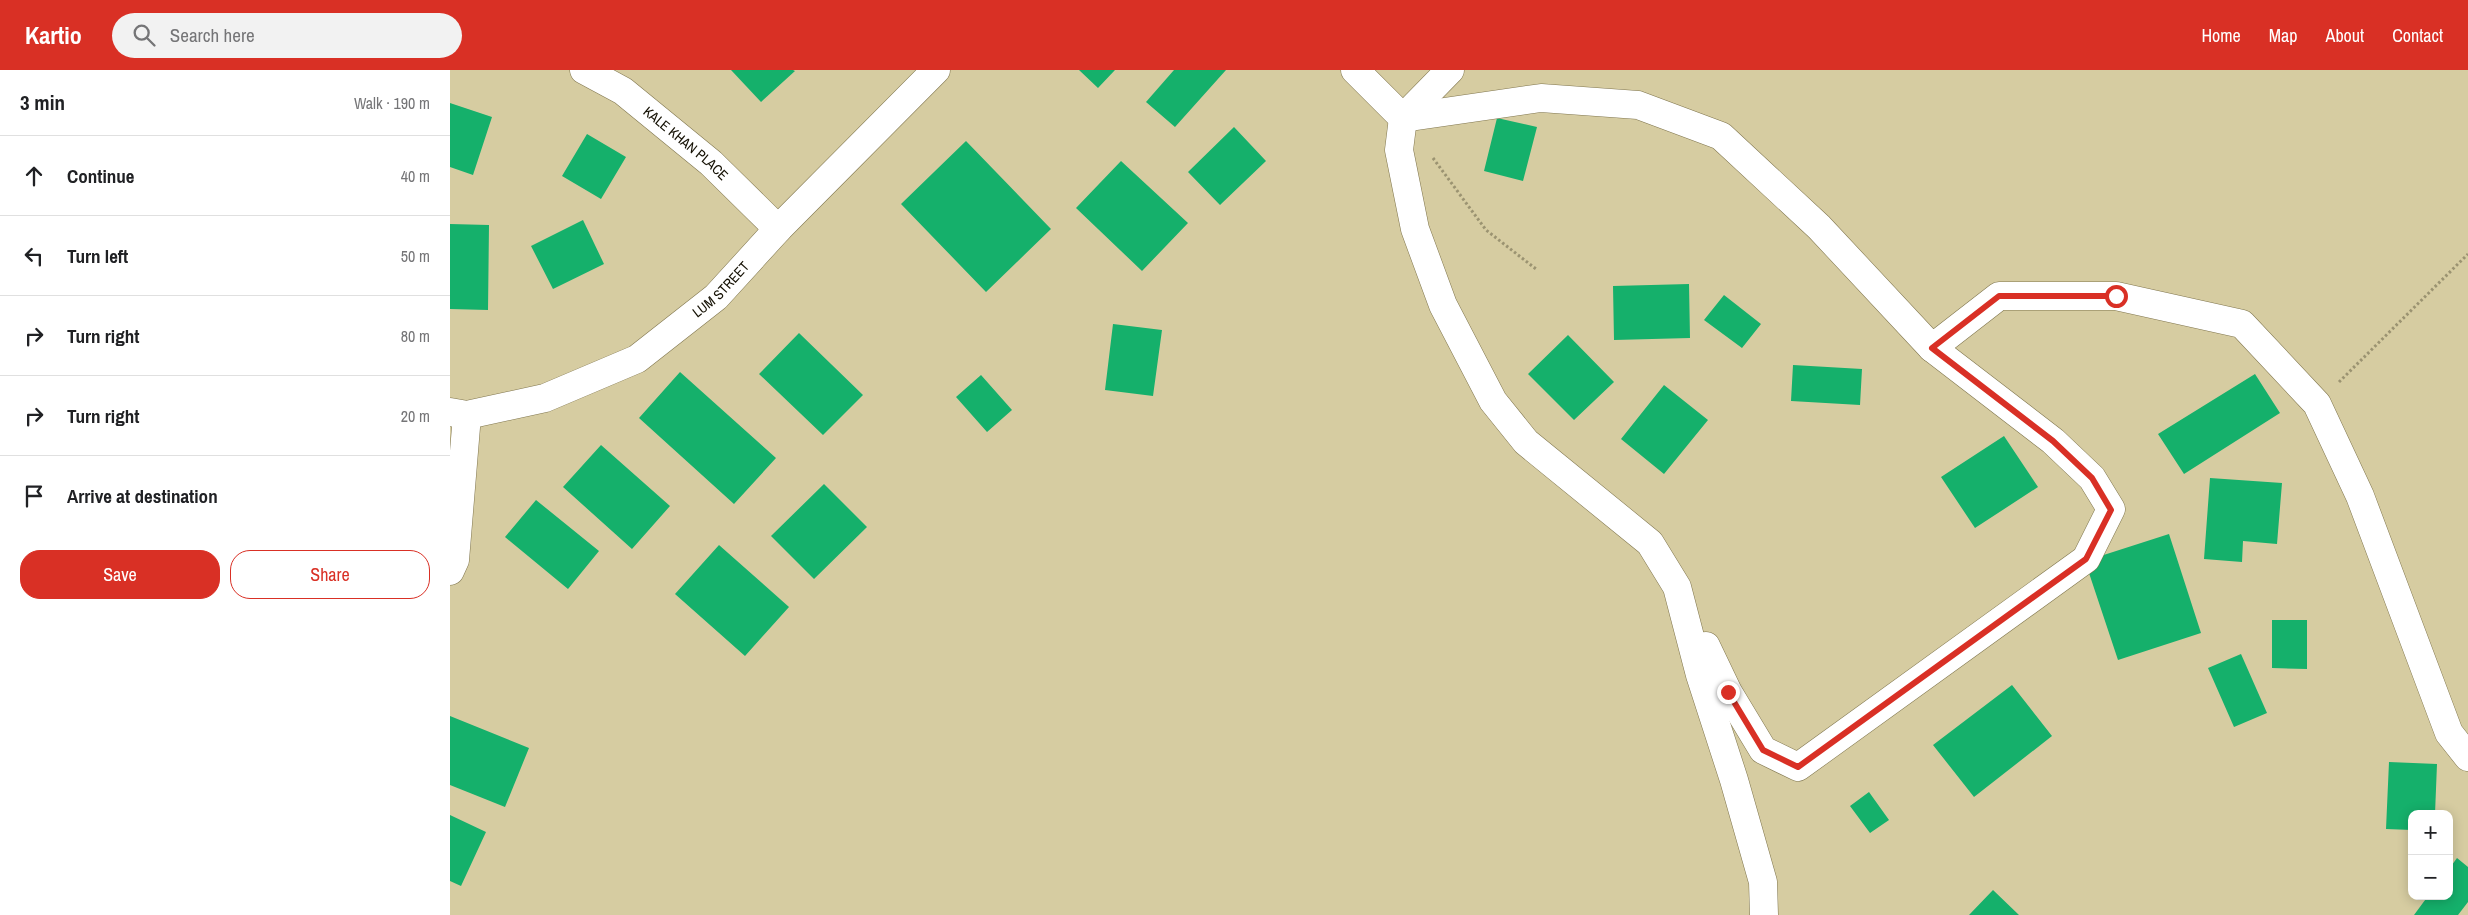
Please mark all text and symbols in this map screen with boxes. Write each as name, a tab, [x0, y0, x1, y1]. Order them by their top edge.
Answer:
search box	[112, 13, 462, 58]
text: Kartio	[25, 19, 82, 51]
icon: search	[130, 21, 158, 49]
text: Search here	[170, 22, 255, 48]
text: Home	[2201, 23, 2241, 48]
text: Map	[2269, 23, 2298, 48]
text: About	[2326, 23, 2364, 48]
text: Contact	[2392, 23, 2443, 48]
text: 3 min	[20, 88, 65, 117]
text: Walk · 190 m	[354, 92, 430, 114]
street label: KALE KHAN PLACE	[640, 102, 732, 184]
icon: ahead	[20, 162, 48, 190]
text: Continue	[67, 163, 135, 189]
text: 40 m	[401, 165, 430, 187]
icon: left	[20, 242, 48, 270]
text: Turn left	[67, 243, 128, 269]
text: 50 m	[401, 245, 430, 267]
street label: LUM STREET	[689, 258, 753, 321]
route start	[2105, 285, 2128, 308]
icon: right	[20, 322, 48, 350]
text: Turn right	[67, 323, 139, 349]
text: 80 m	[401, 325, 430, 347]
icon: right	[20, 402, 48, 430]
text: Turn right	[67, 403, 139, 429]
text: 20 m	[401, 405, 430, 427]
icon: arrive	[20, 482, 48, 510]
text: Arrive at destination	[67, 483, 218, 509]
button: Save	[20, 550, 220, 599]
button: Share	[230, 550, 430, 599]
route end	[1717, 681, 1740, 704]
map controls	[2408, 810, 2453, 900]
button: +	[2408, 810, 2453, 855]
button: −	[2408, 855, 2453, 900]

